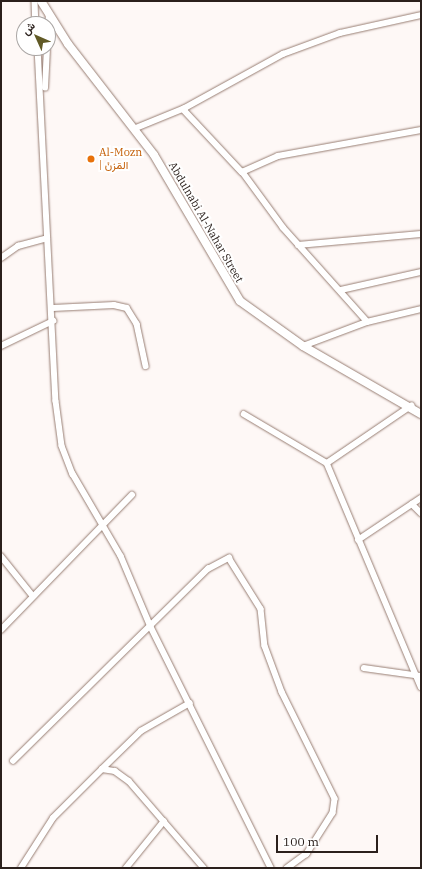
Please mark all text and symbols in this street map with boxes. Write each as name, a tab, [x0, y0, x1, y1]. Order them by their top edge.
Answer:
north arrow	[16, 16, 56, 56]
text: ش	[19, 19, 38, 38]
place label: Al-Mozn | المٓزنْ	[99, 146, 142, 172]
marker: Al-Mozn | المٓزنْ	[86, 154, 96, 164]
street label: Abdulnabi Al-Nahar Street	[166, 159, 246, 285]
scale bar	[278, 827, 380, 853]
text: 100 m	[283, 834, 319, 849]

